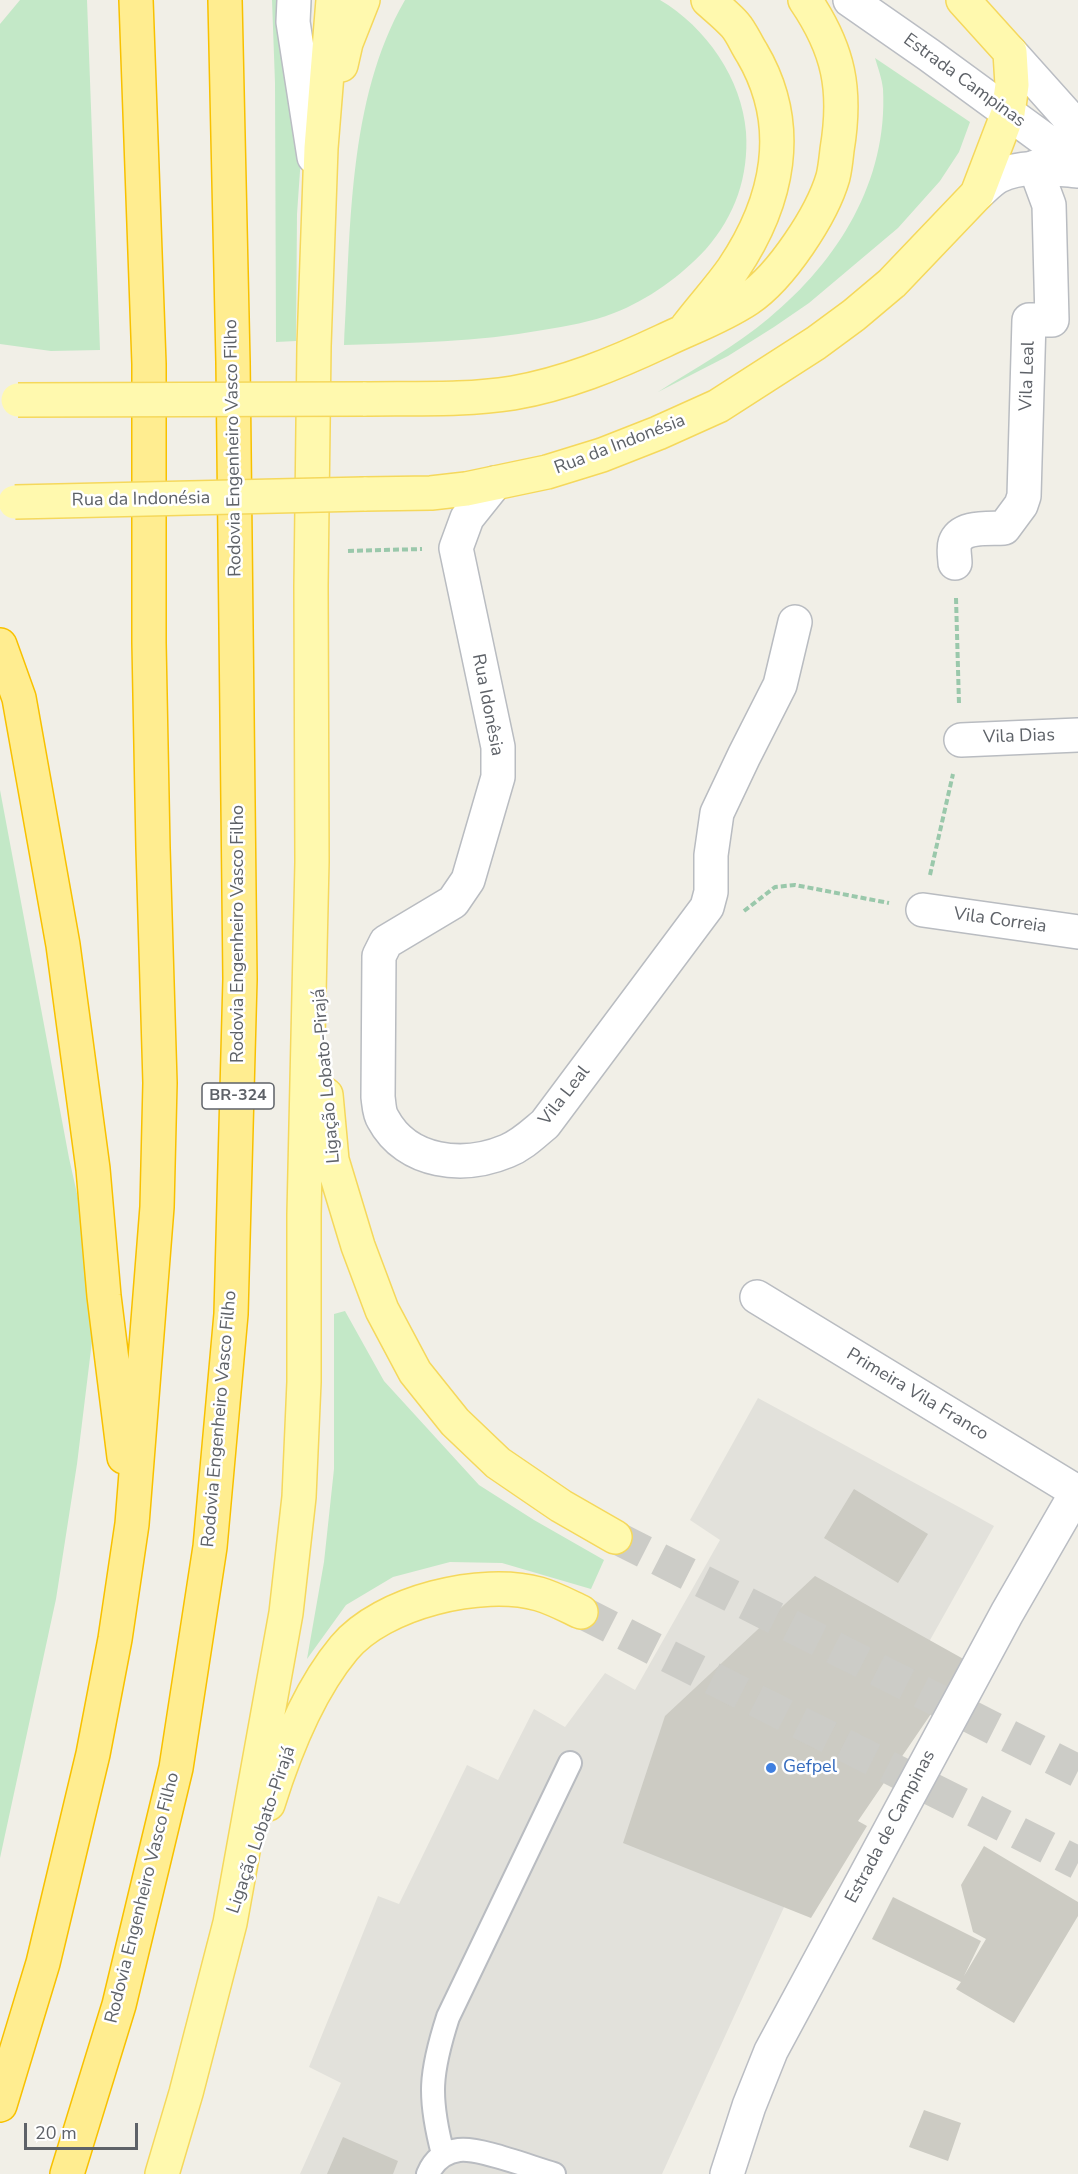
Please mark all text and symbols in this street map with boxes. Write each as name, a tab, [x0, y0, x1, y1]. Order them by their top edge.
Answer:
street label: Estrada Campinas	[899, 29, 1029, 133]
street label: Rodovia Engenheiro Vasco Filho	[221, 319, 247, 577]
street label: Vila Leal	[1016, 341, 1040, 411]
street label: Rua da Indonésia	[551, 410, 689, 480]
street label: Rua da Indonésia	[72, 488, 210, 512]
street label: Rua Idonêsia	[467, 652, 507, 758]
street label: Vila Dias	[983, 725, 1055, 749]
street label: Rodovia Engenheiro Vasco Filho	[228, 805, 250, 1063]
street label: Vila Correia	[952, 904, 1048, 938]
street label: Ligação Lobato-Pirajá	[309, 988, 345, 1164]
street label: Vila Leal	[535, 1062, 595, 1130]
road number: BR-324	[202, 1083, 274, 1109]
street label: Rodovia Engenheiro Vasco Filho	[198, 1290, 242, 1548]
street label: Primeira Vila Franco	[842, 1344, 992, 1446]
street label: Ligação Lobato-Pirajá	[223, 1743, 301, 1917]
street label: Estrada de Campinas	[841, 1747, 941, 1907]
place label: Gefpel	[783, 1757, 837, 1779]
marker: Gefpel	[764, 1761, 778, 1775]
street label: Rodovia Engenheiro Vasco Filho	[101, 1770, 185, 2026]
scale bar	[27, 2111, 141, 2149]
text: 20 m	[35, 2121, 77, 2145]

